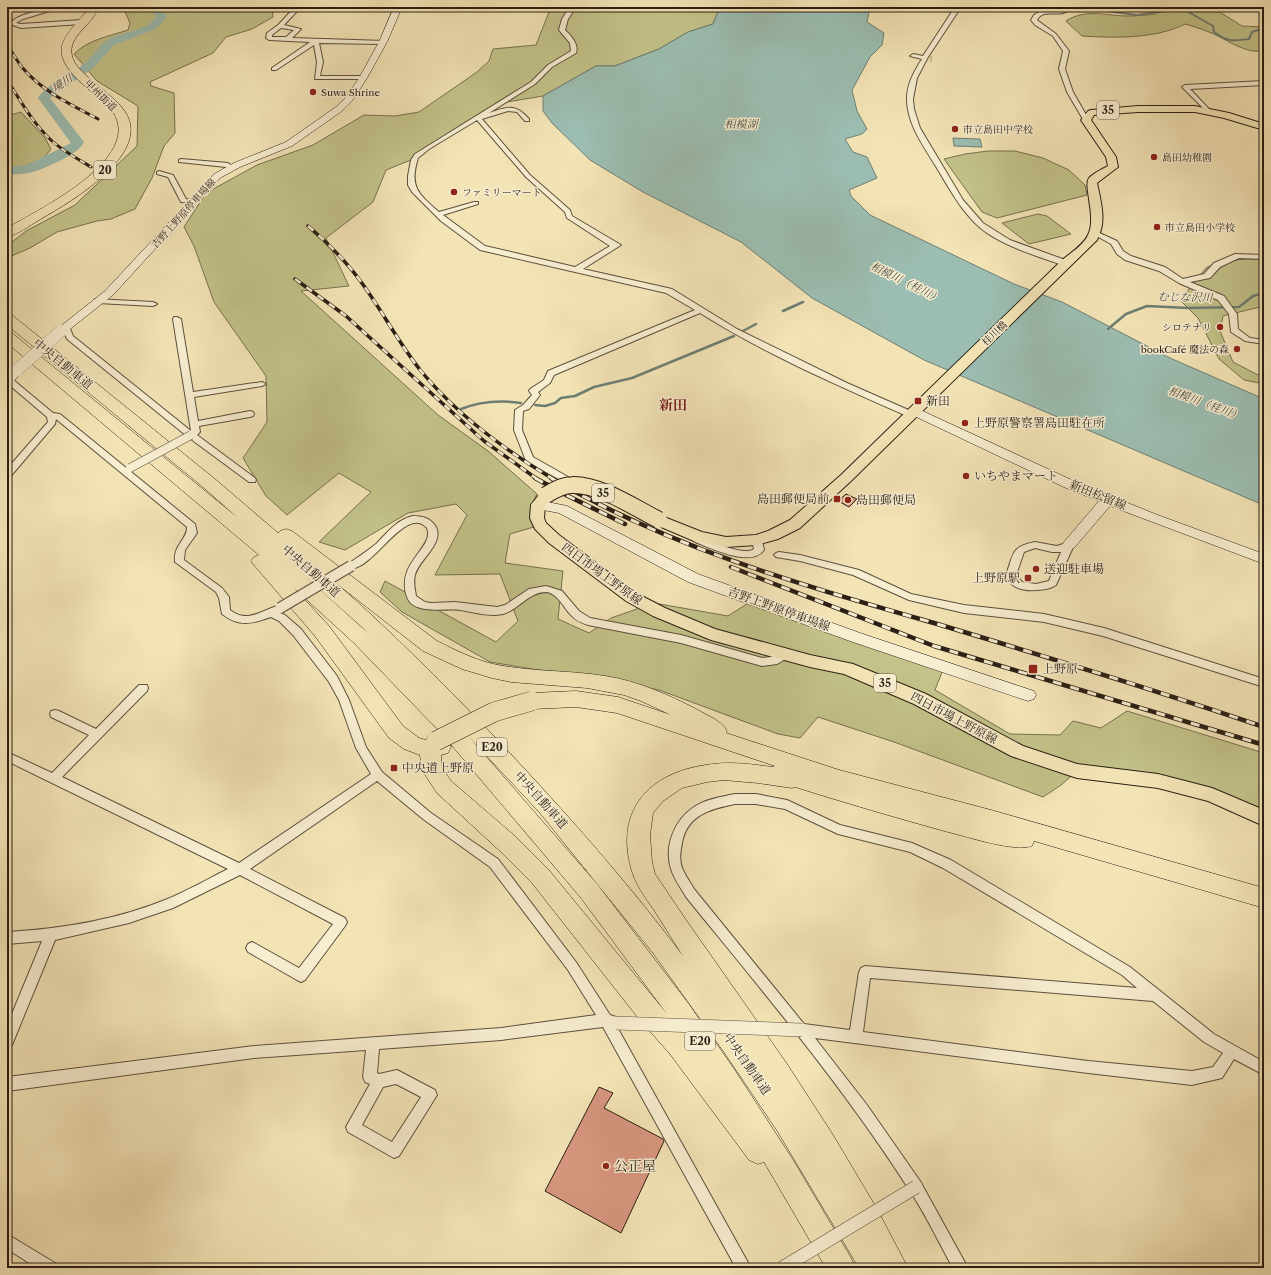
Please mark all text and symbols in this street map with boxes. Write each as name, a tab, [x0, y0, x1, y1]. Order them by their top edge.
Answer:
water label: 境川	[49, 70, 76, 95]
street label: 甲州街道	[82, 77, 120, 114]
place label: Suwa Shrine	[321, 86, 381, 99]
marker: Suwa Shrine	[308, 87, 318, 97]
road number: 35	[1097, 101, 1119, 119]
water label: 相模湖	[725, 117, 759, 131]
place label: 市立島田中学校	[963, 123, 1033, 136]
marker: 市立島田中学校	[950, 124, 960, 134]
place label: 島田幼稚園	[1162, 151, 1212, 164]
marker: 島田幼稚園	[1149, 152, 1159, 162]
road number: 20	[94, 161, 116, 179]
street label: 吉野上野原停車場線	[148, 176, 218, 251]
place label: ファミリーマート	[462, 186, 542, 199]
marker: ファミリーマート	[449, 187, 459, 197]
place label: 市立島田小学校	[1165, 221, 1235, 234]
marker: 市立島田小学校	[1152, 222, 1162, 232]
water label: 相模川（桂川）	[868, 259, 944, 305]
water label: むじな沢川	[1157, 290, 1214, 304]
street label: 桂川橋	[979, 318, 1010, 348]
place label: シロテナリ	[1162, 321, 1212, 334]
marker: シロテナリ	[1215, 322, 1225, 332]
street label: 中央自動車道	[31, 335, 96, 392]
place label: bookCafé 魔法の森	[1141, 343, 1229, 356]
marker: bookCafé 魔法の森	[1232, 344, 1242, 354]
water label: 相模川（桂川）	[1166, 383, 1244, 423]
place label: 新田	[926, 393, 950, 408]
district label: 新田	[659, 396, 687, 414]
marker: 新田	[913, 396, 923, 406]
place label: 上野原警察署島田駐在所	[973, 415, 1105, 430]
marker: 上野原警察署島田駐在所	[960, 418, 970, 428]
place label: いちやまマート	[974, 468, 1058, 483]
marker: いちやまマート	[961, 471, 971, 481]
street label: 新田松留線	[1068, 476, 1129, 513]
road number: 35	[592, 484, 614, 502]
place label: 島田郵便局前	[757, 491, 829, 506]
place label: 島田郵便局	[856, 492, 916, 507]
marker: 島田郵便局前	[832, 494, 842, 504]
marker: 島田郵便局	[843, 495, 853, 505]
street label: 四日市場上野原線	[559, 539, 646, 608]
street label: 中央自動車道	[279, 541, 343, 600]
place label: 送迎駐車場	[1044, 561, 1104, 576]
marker: 送迎駐車場	[1031, 564, 1041, 574]
place label: 上野原駅	[972, 570, 1020, 585]
marker: 上野原駅	[1023, 573, 1033, 583]
street label: 吉野上野原停車場線	[726, 583, 832, 634]
place label: 上野原	[1042, 661, 1078, 676]
marker: 上野原	[1027, 663, 1039, 675]
road number: 35	[874, 674, 896, 692]
street label: 四日市場上野原線	[908, 688, 1000, 747]
road number: E20	[477, 738, 507, 756]
place label: 中央道上野原	[402, 760, 474, 775]
marker: 中央道上野原	[389, 763, 399, 773]
street label: 中央自動車道	[512, 768, 571, 831]
street label: 中央自動車道	[721, 1030, 774, 1098]
road number: E20	[685, 1032, 715, 1050]
place label: 公正屋	[614, 1157, 656, 1175]
marker: 公正屋	[601, 1161, 611, 1171]

